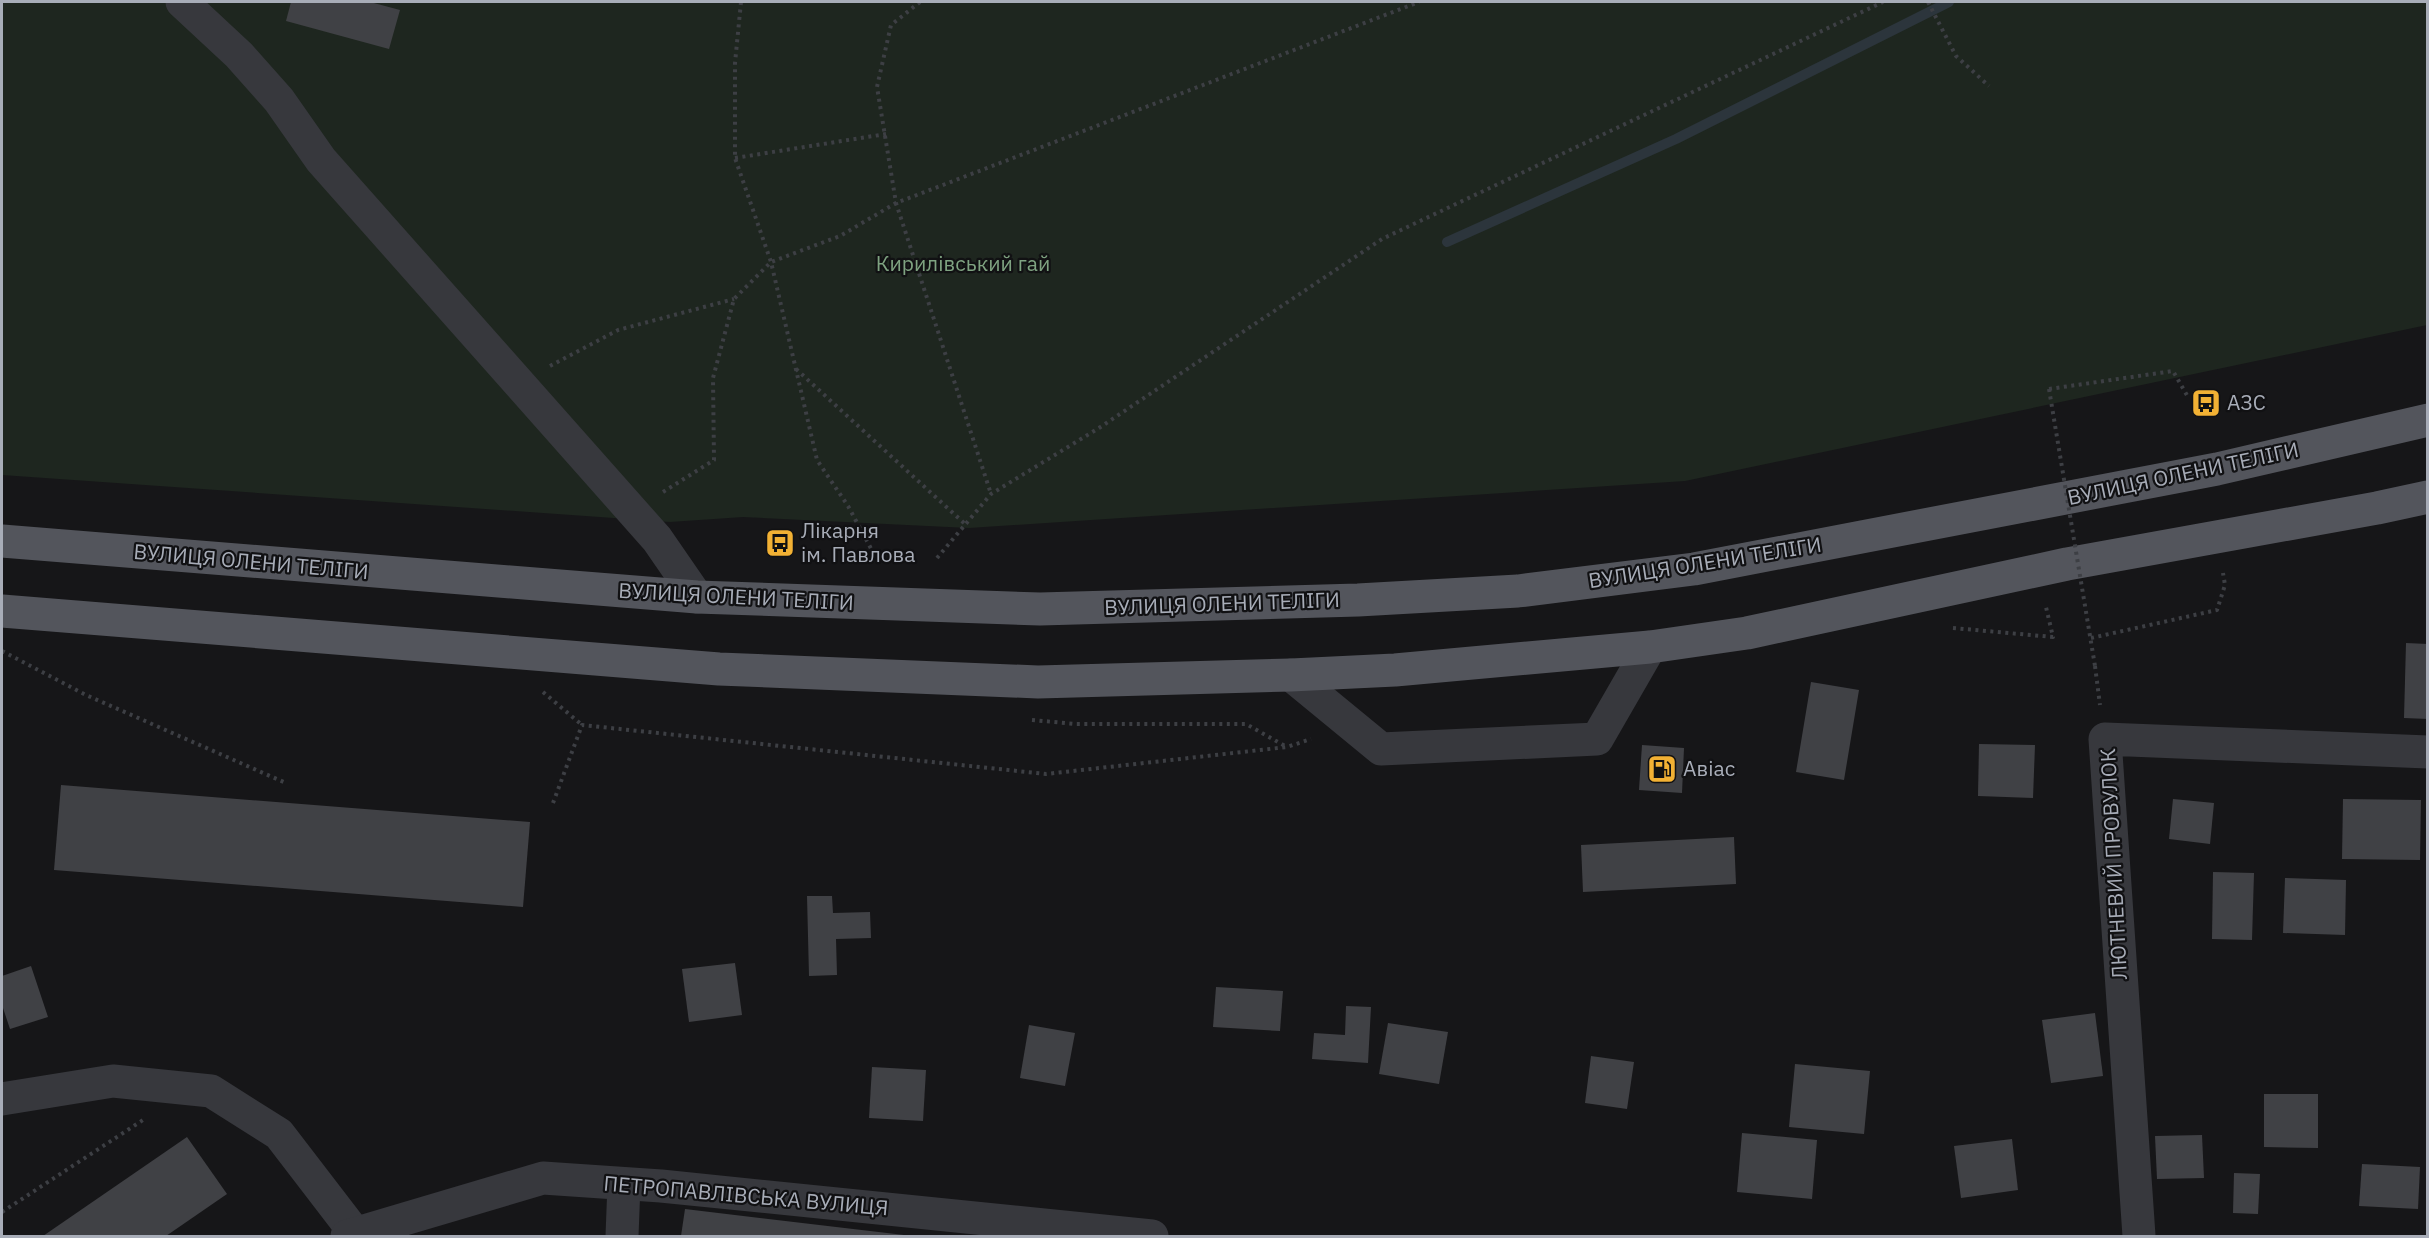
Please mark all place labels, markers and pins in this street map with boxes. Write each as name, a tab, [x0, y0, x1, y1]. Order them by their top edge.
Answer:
bus stop icon: АЗС	[2190, 387, 2222, 419]
place label: АЗС	[2227, 388, 2266, 416]
place label: Лікарня ім. Павлова	[801, 516, 915, 568]
bus stop icon: Лікарня ім. Павлова	[764, 527, 796, 559]
fuel station icon: Авіас	[1646, 753, 1678, 785]
place label: Авіас	[1683, 754, 1735, 782]

